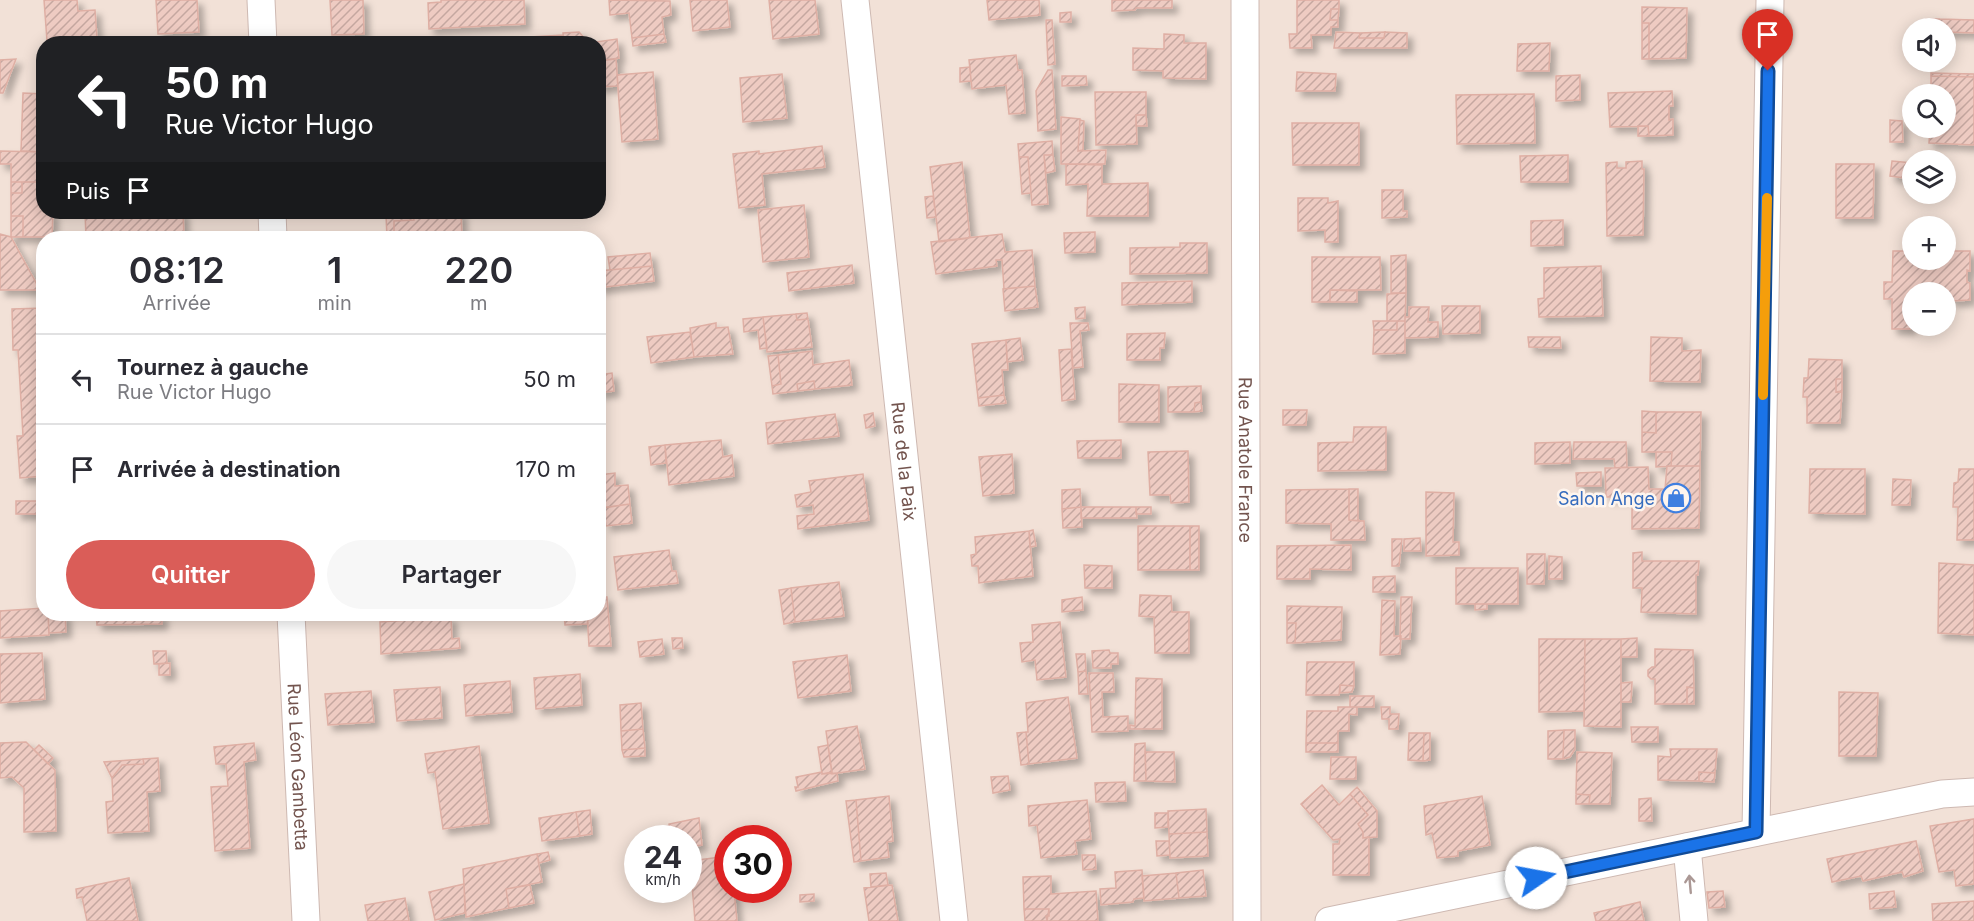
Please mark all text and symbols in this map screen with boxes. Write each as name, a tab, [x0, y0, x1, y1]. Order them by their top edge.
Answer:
pin	[1742, 9, 1793, 71]
icon: arrive	[1751, 18, 1784, 51]
map controls	[1902, 18, 1956, 336]
button: sound	[1902, 18, 1956, 72]
text: 50 m	[165, 57, 268, 108]
icon: left	[66, 60, 144, 138]
button: search	[1902, 84, 1956, 138]
text: Rue Victor Hugo	[165, 108, 374, 141]
button: layers	[1902, 150, 1956, 204]
icon: arrive	[122, 174, 155, 207]
text: Puis	[66, 178, 110, 204]
button: +	[1902, 216, 1956, 270]
text: 08:12	[129, 248, 225, 292]
text: 1	[327, 248, 342, 292]
text: 220	[445, 248, 513, 292]
button: −	[1902, 282, 1956, 336]
text: Arrivée	[143, 291, 211, 315]
text: min	[318, 291, 352, 315]
text: m	[470, 291, 488, 315]
text: Tournez à gauche	[117, 354, 309, 380]
icon: left	[66, 363, 99, 396]
text: 50 m	[523, 366, 576, 392]
street label: Rue Anatole France	[1235, 377, 1257, 543]
text: Rue Victor Hugo	[117, 380, 272, 404]
street label: Rue de la Paix	[888, 401, 921, 522]
icon: arrive	[66, 453, 99, 486]
text: Arrivée à destination	[117, 456, 341, 482]
text: 170 m	[516, 456, 576, 482]
shop icon: Salon Ange	[1660, 482, 1692, 514]
place label: Salon Ange	[1558, 488, 1655, 509]
button: Quitter	[66, 540, 315, 609]
button: Partager	[327, 540, 576, 609]
street label: Rue Léon Gambetta	[284, 683, 313, 851]
speed limit sign: 30	[714, 825, 792, 903]
text: 24	[644, 839, 682, 875]
position arrow	[1504, 846, 1568, 910]
text: km/h	[645, 870, 681, 889]
one-way arrow	[1684, 875, 1695, 895]

